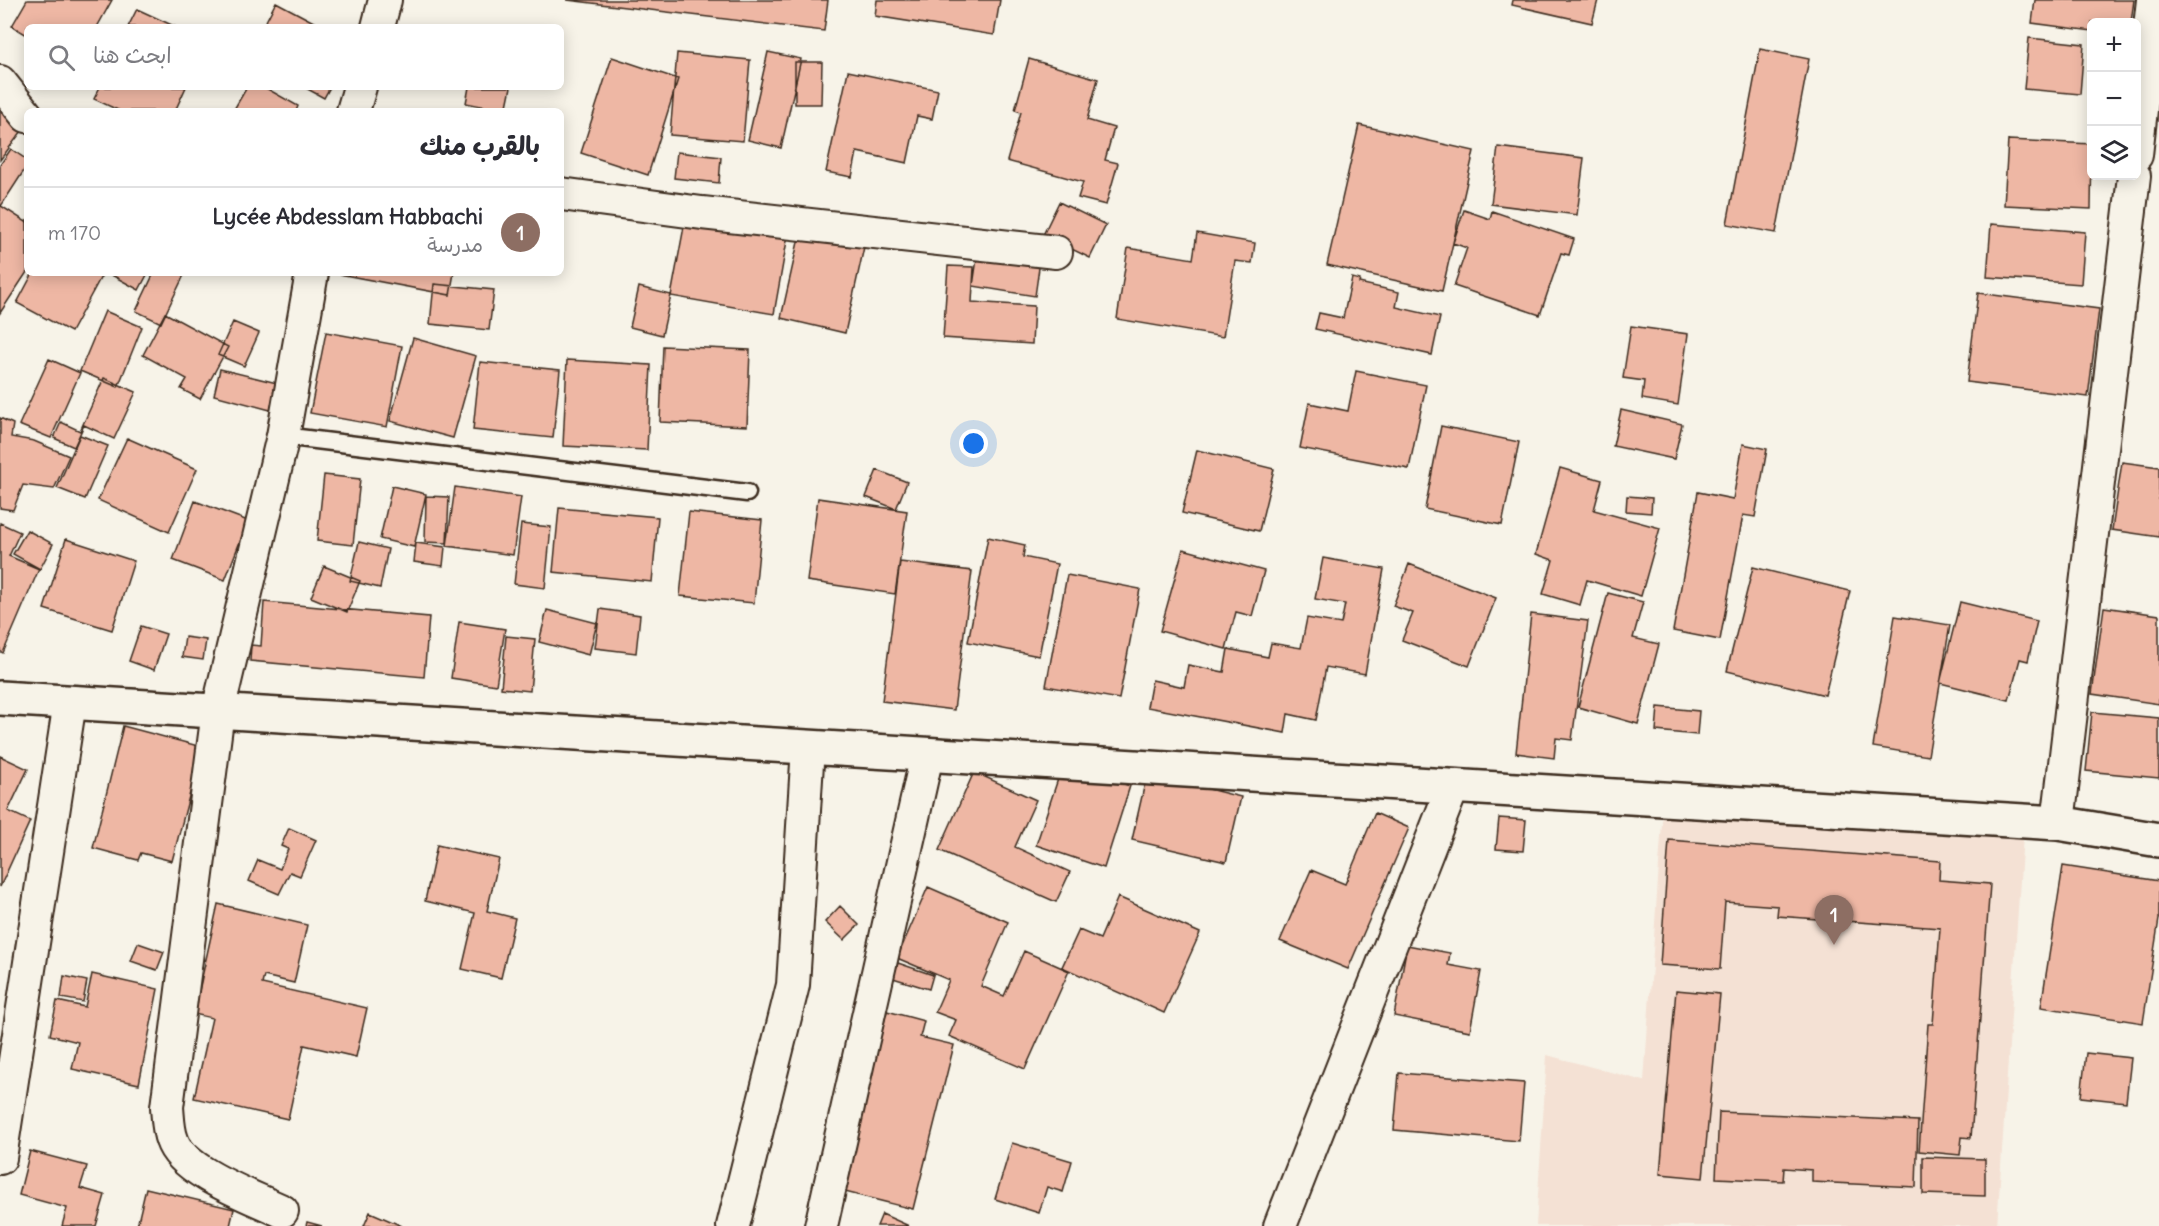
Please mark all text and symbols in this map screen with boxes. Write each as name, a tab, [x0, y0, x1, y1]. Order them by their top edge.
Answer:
map controls	[2087, 18, 2141, 180]
button: +	[2087, 18, 2141, 72]
search box	[24, 24, 564, 90]
icon: search	[45, 41, 78, 74]
text: ابحث هنا	[93, 41, 172, 69]
button: −	[2087, 72, 2141, 126]
button: layers	[2087, 126, 2141, 180]
text: بالقرب منك	[420, 129, 540, 162]
text: Lycée Abdesslam Habbachi	[212, 202, 483, 230]
text: 170 m	[48, 220, 101, 245]
text: 1	[517, 220, 524, 245]
text: مدرسة	[427, 232, 483, 257]
your location	[959, 429, 988, 458]
pin: 1	[1814, 896, 1854, 945]

